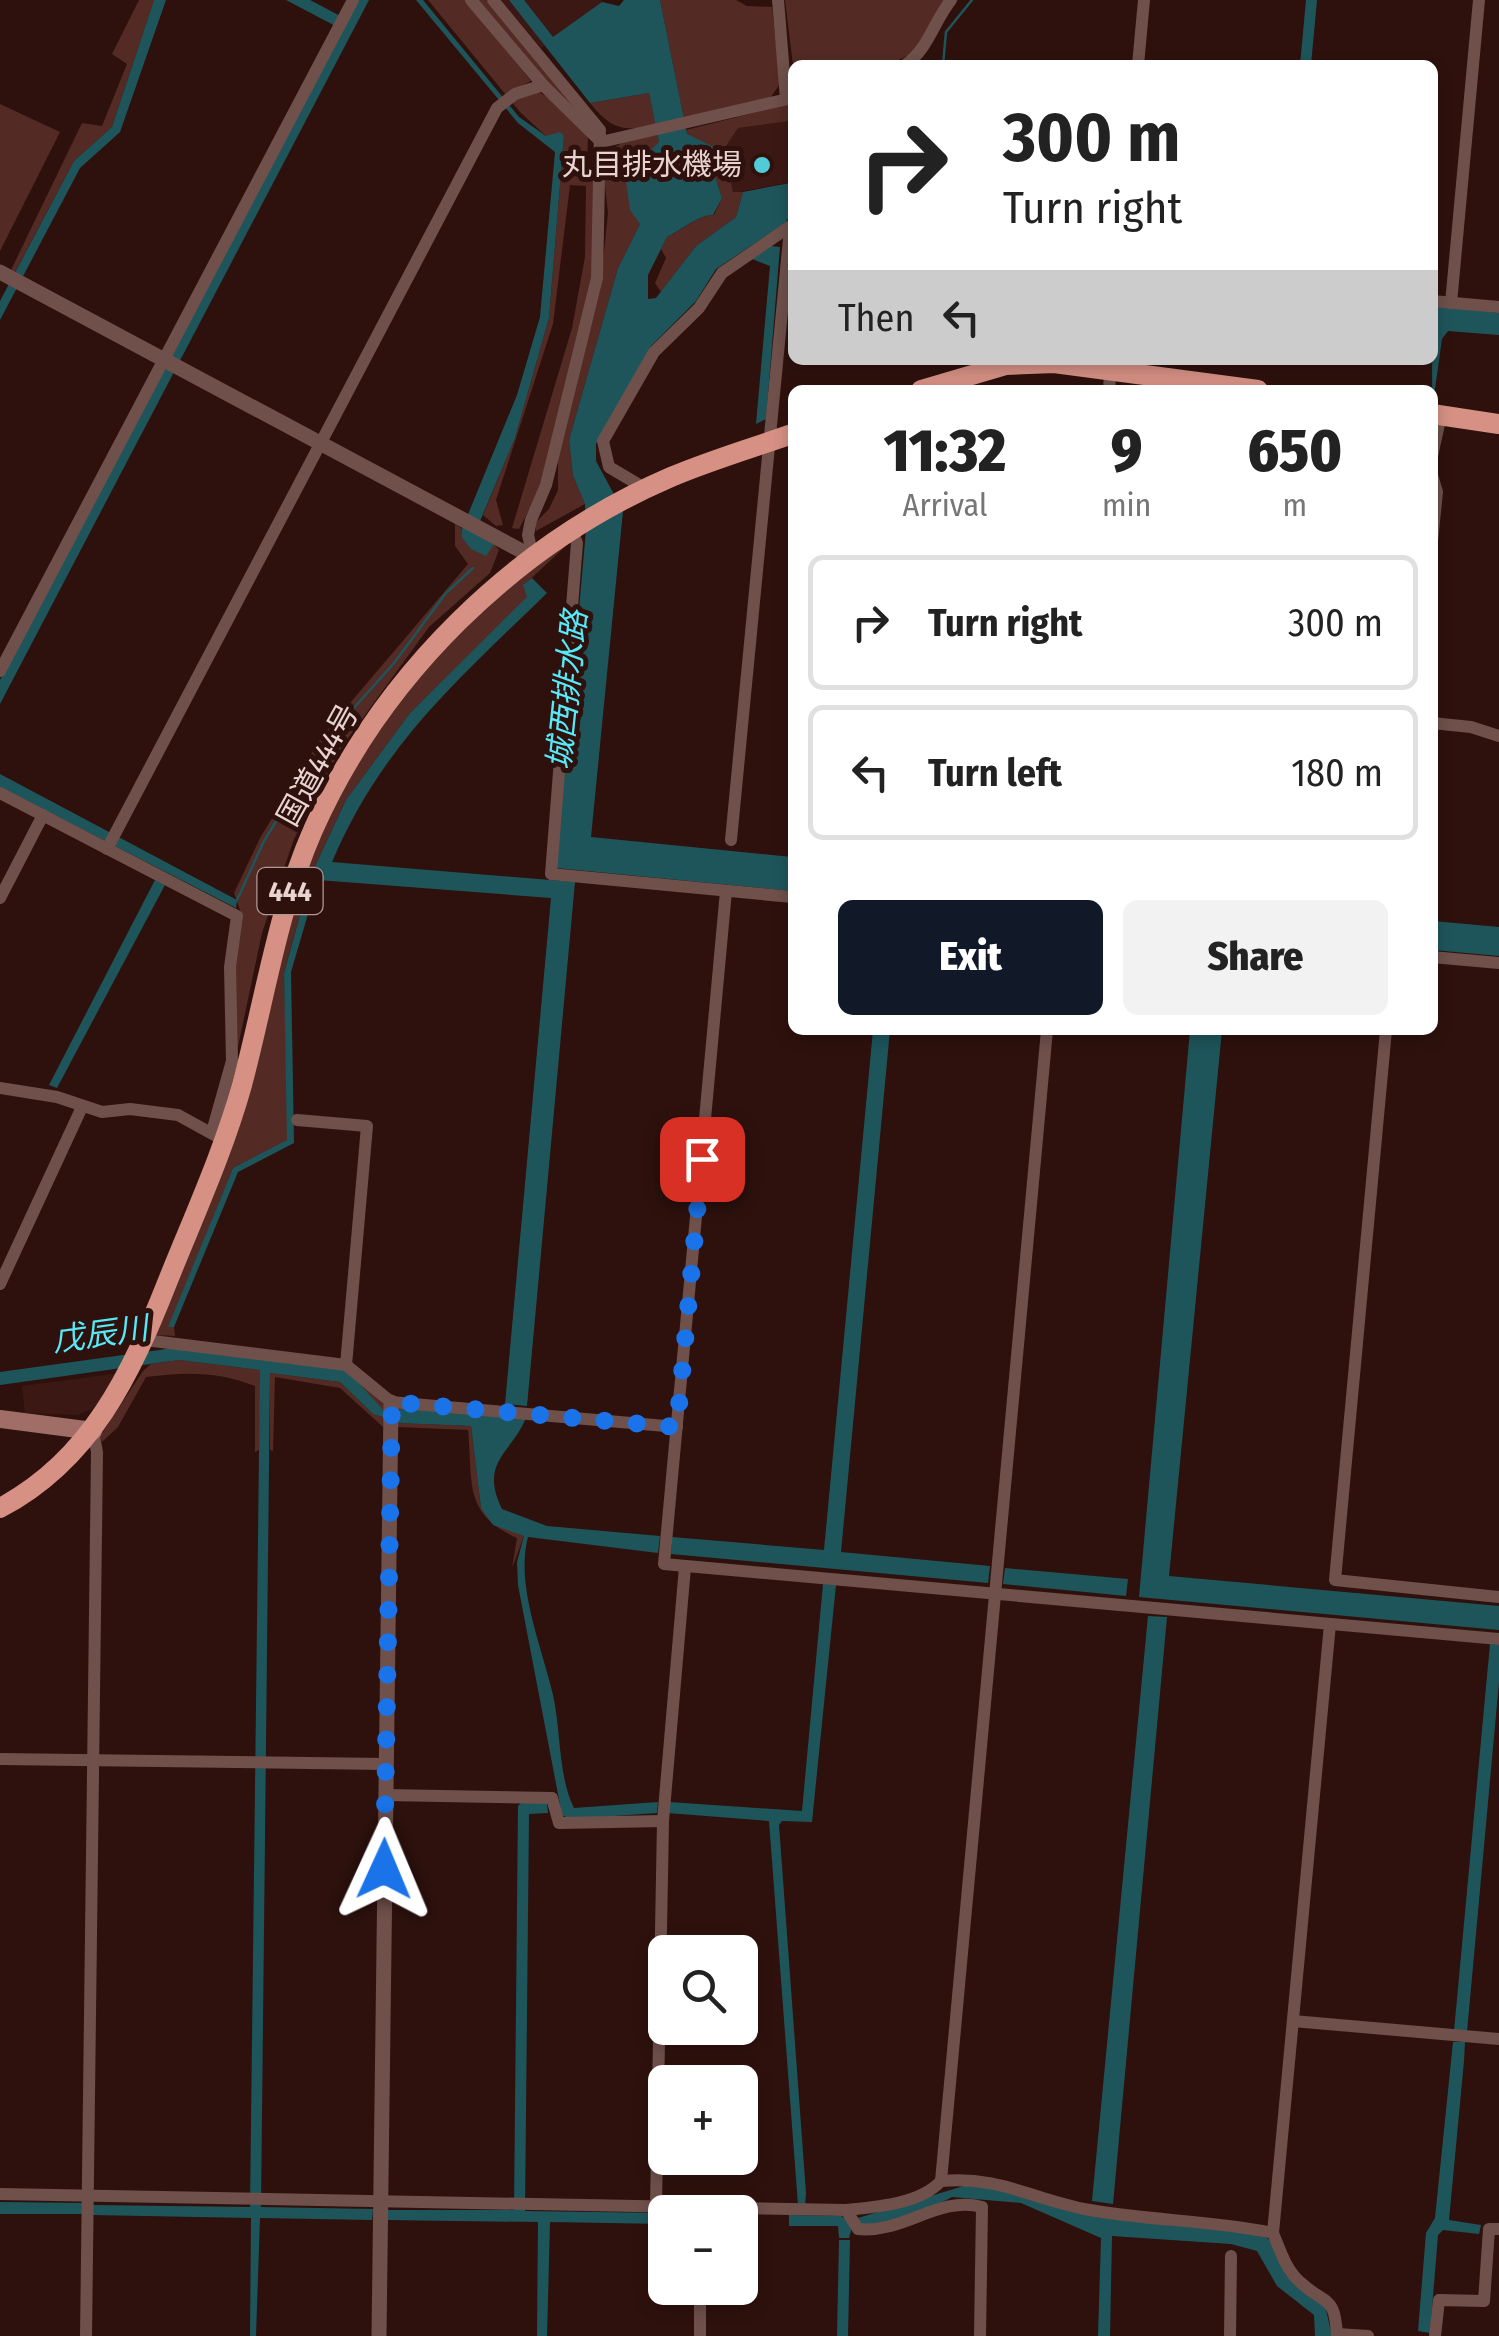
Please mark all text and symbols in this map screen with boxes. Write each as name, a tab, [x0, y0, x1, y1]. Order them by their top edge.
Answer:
text: 300 m	[1003, 96, 1181, 180]
icon: right	[838, 100, 968, 230]
place label: 丸目排水機場	[562, 147, 742, 183]
marker: 丸目排水機場	[751, 154, 773, 176]
text: Turn right	[1003, 181, 1182, 235]
icon: left	[934, 290, 989, 345]
text: Then	[838, 295, 914, 341]
text: 11:32	[884, 415, 1006, 487]
text: 9	[1111, 415, 1143, 487]
text: 650	[1247, 415, 1342, 487]
text: Arrival	[903, 486, 987, 524]
text: min	[1102, 486, 1151, 524]
text: m	[1282, 486, 1307, 524]
icon: right	[843, 595, 898, 650]
text: Turn right	[928, 600, 1082, 646]
text: 300 m	[1288, 600, 1383, 646]
water label: 城西排水路	[540, 605, 595, 772]
street label: 国道444号	[270, 698, 366, 832]
icon: left	[843, 745, 898, 800]
text: Turn left	[928, 750, 1062, 796]
text: 180 m	[1291, 750, 1383, 796]
road number: 444	[258, 868, 322, 914]
button: Exit	[838, 900, 1103, 1015]
button: Share	[1123, 900, 1388, 1015]
pin	[660, 1117, 745, 1202]
icon: arrive	[675, 1132, 730, 1187]
water label: 戊辰川	[50, 1308, 153, 1359]
position arrow	[332, 1817, 436, 1921]
map controls	[648, 1935, 758, 2305]
button: search	[648, 1935, 758, 2045]
button: +	[648, 2065, 758, 2175]
button: −	[648, 2195, 758, 2305]

